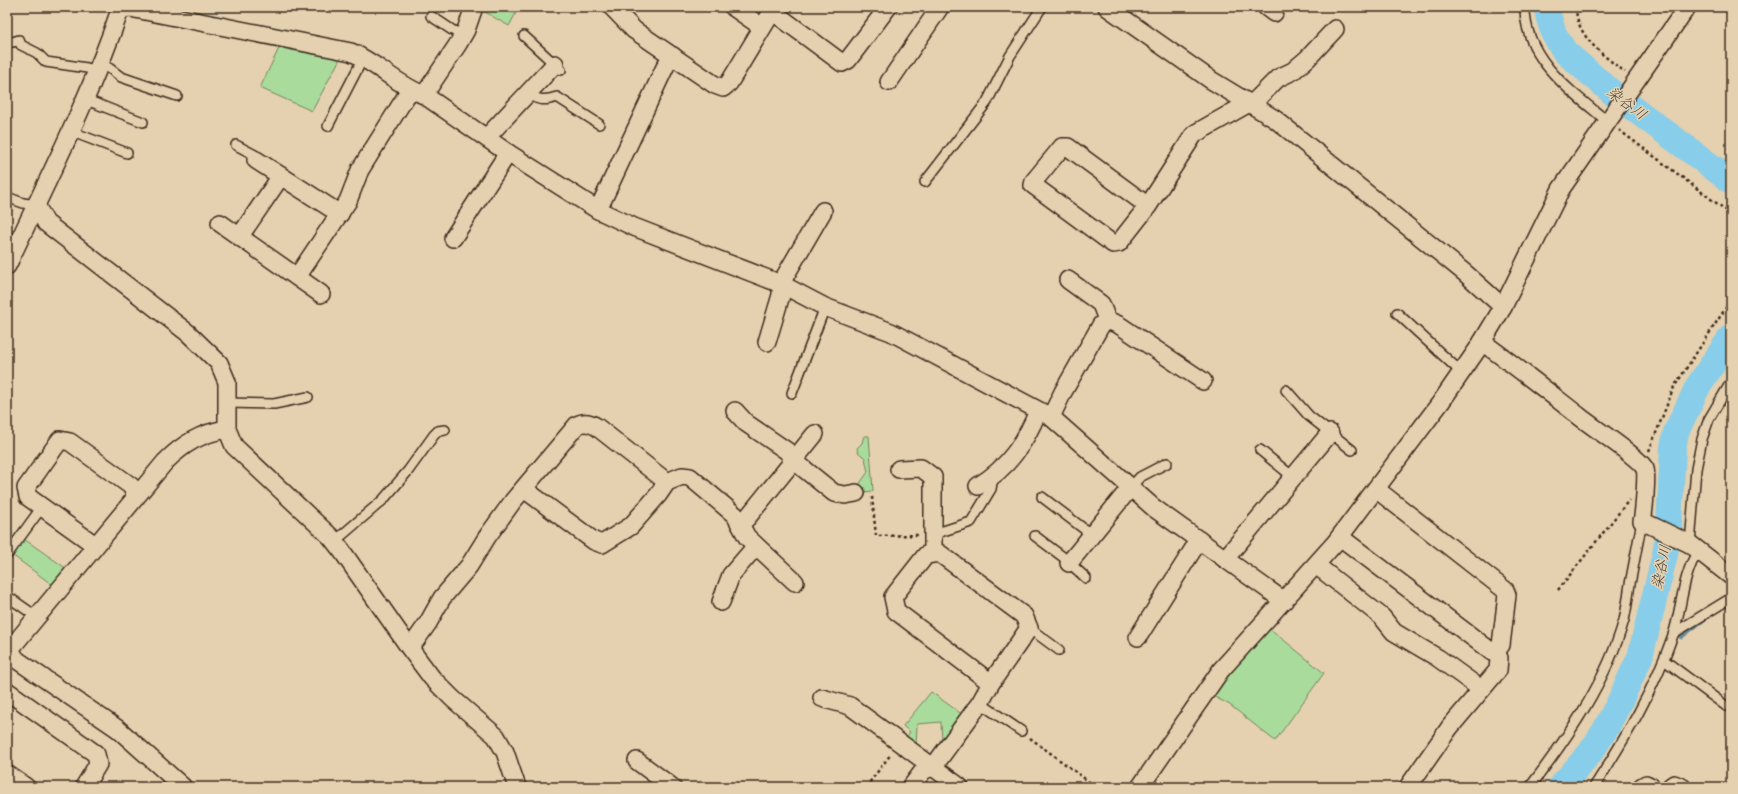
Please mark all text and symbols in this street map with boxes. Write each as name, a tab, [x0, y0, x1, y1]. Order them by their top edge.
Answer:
water label: 染谷川	[1604, 82, 1650, 124]
water label: 染谷川	[1648, 543, 1674, 591]

